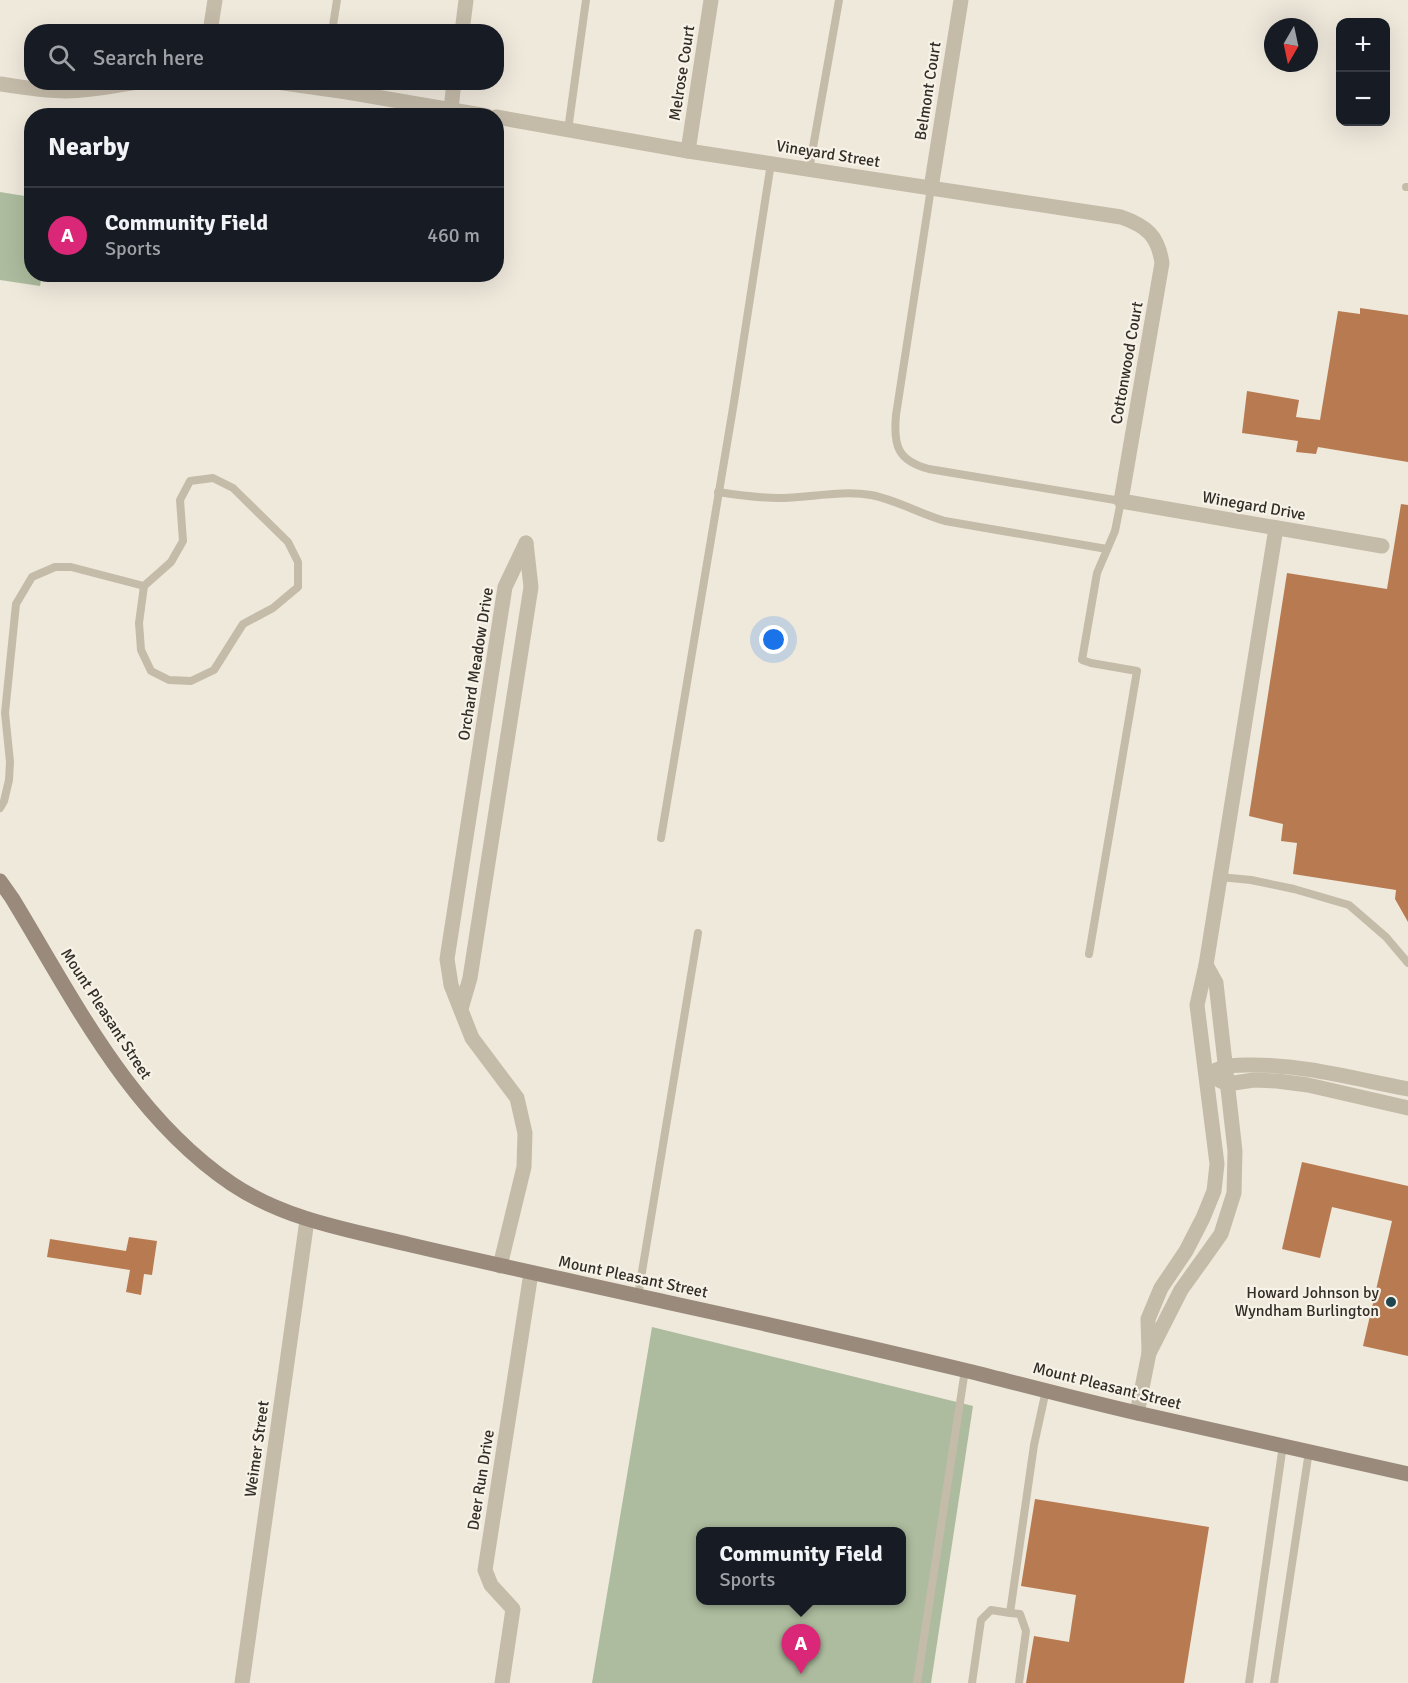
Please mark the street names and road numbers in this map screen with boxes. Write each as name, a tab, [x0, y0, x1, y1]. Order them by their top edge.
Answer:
street label: Melrose Court	[665, 23, 699, 122]
street label: Belmont Court	[910, 40, 946, 142]
street label: Vineyard Street	[775, 136, 882, 172]
street label: Cottonwood Court	[1106, 300, 1148, 426]
street label: Winegard Drive	[1201, 487, 1307, 525]
street label: Orchard Meadow Drive	[454, 586, 498, 742]
street label: Mount Pleasant Street	[56, 945, 156, 1084]
street label: Mount Pleasant Street	[556, 1251, 710, 1303]
street label: Mount Pleasant Street	[1031, 1358, 1184, 1414]
street label: Weimer Street	[240, 1399, 274, 1499]
street label: Deer Run Drive	[463, 1428, 499, 1532]

